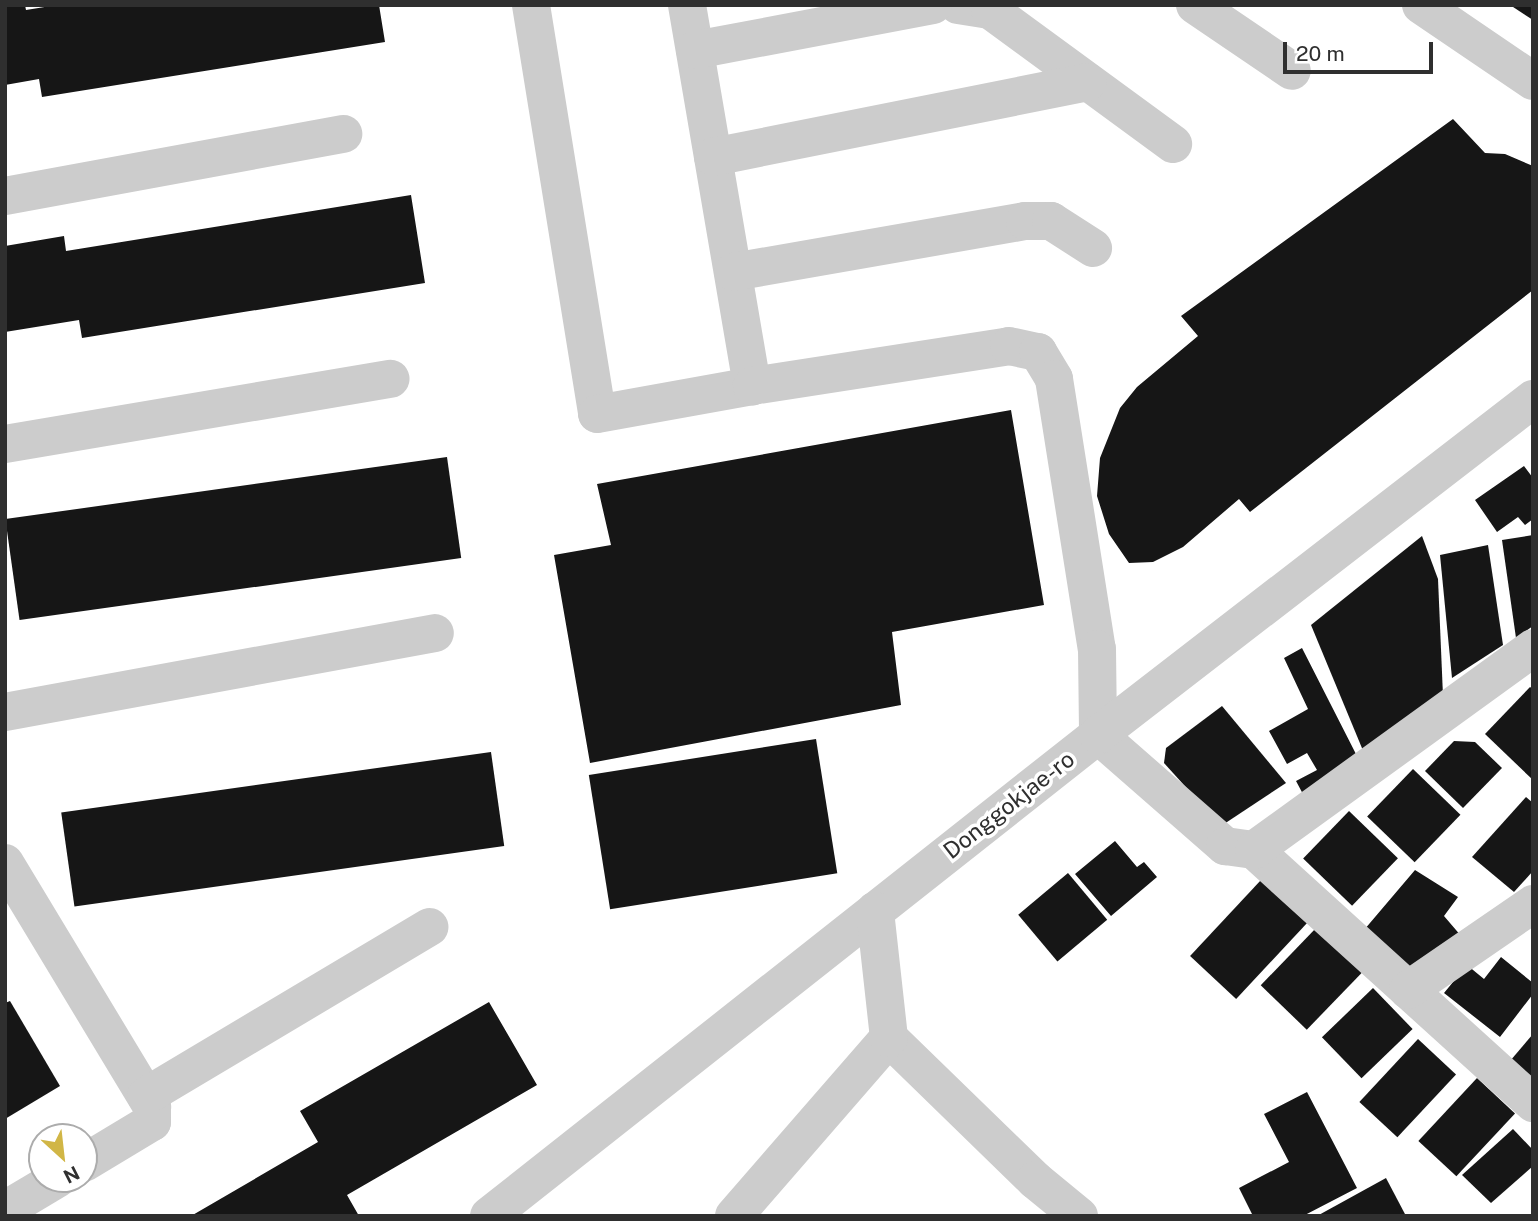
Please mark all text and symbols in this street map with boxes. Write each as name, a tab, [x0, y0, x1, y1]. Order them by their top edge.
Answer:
scale bar	[1286, 28, 1436, 72]
text: 20 m	[1296, 41, 1345, 66]
street label: Donggokjae-ro	[938, 745, 1080, 865]
north arrow	[28, 1123, 98, 1193]
text: N	[60, 1162, 83, 1188]

